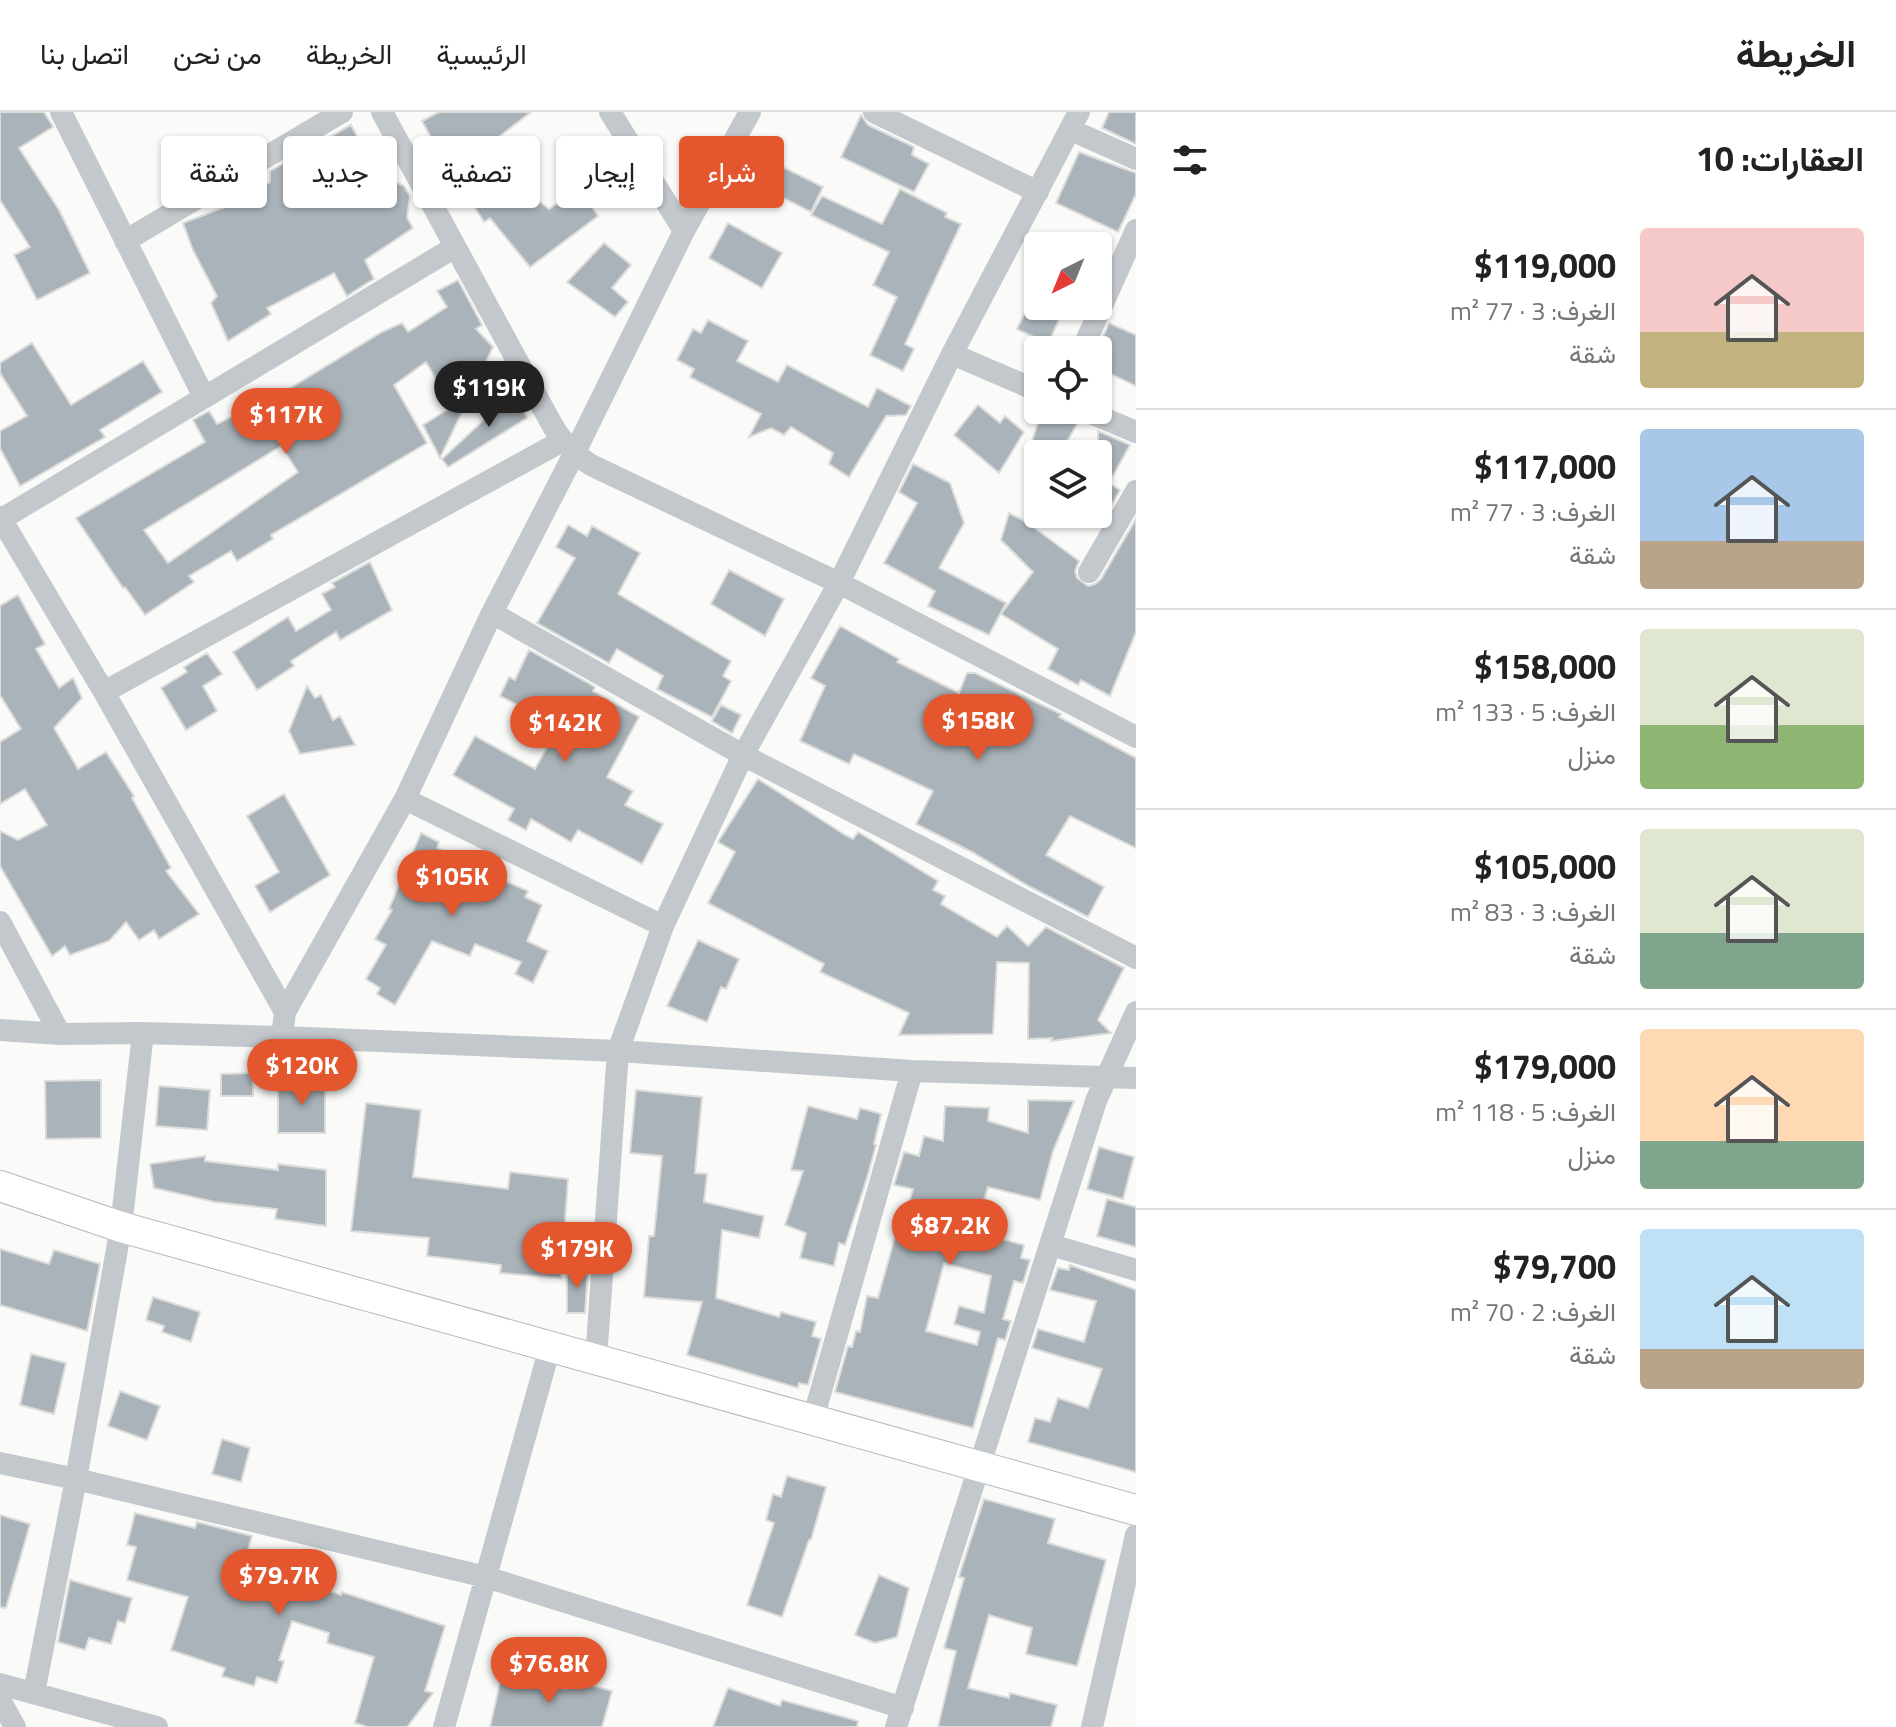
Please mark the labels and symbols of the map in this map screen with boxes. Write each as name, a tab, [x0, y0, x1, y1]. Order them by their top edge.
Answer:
north arrow	[1024, 232, 1112, 320]
pin: $119K	[433, 361, 545, 429]
pin: $117K	[230, 388, 342, 456]
pin: $158K	[922, 694, 1034, 762]
pin: $142K	[509, 696, 621, 764]
pin: $105K	[396, 850, 508, 918]
pin: $120K	[246, 1039, 358, 1107]
pin: $87.2K	[885, 1199, 1015, 1267]
pin: $179K	[521, 1222, 633, 1290]
pin: $79.7K	[214, 1549, 344, 1617]
pin: $76.8K	[484, 1637, 614, 1705]

